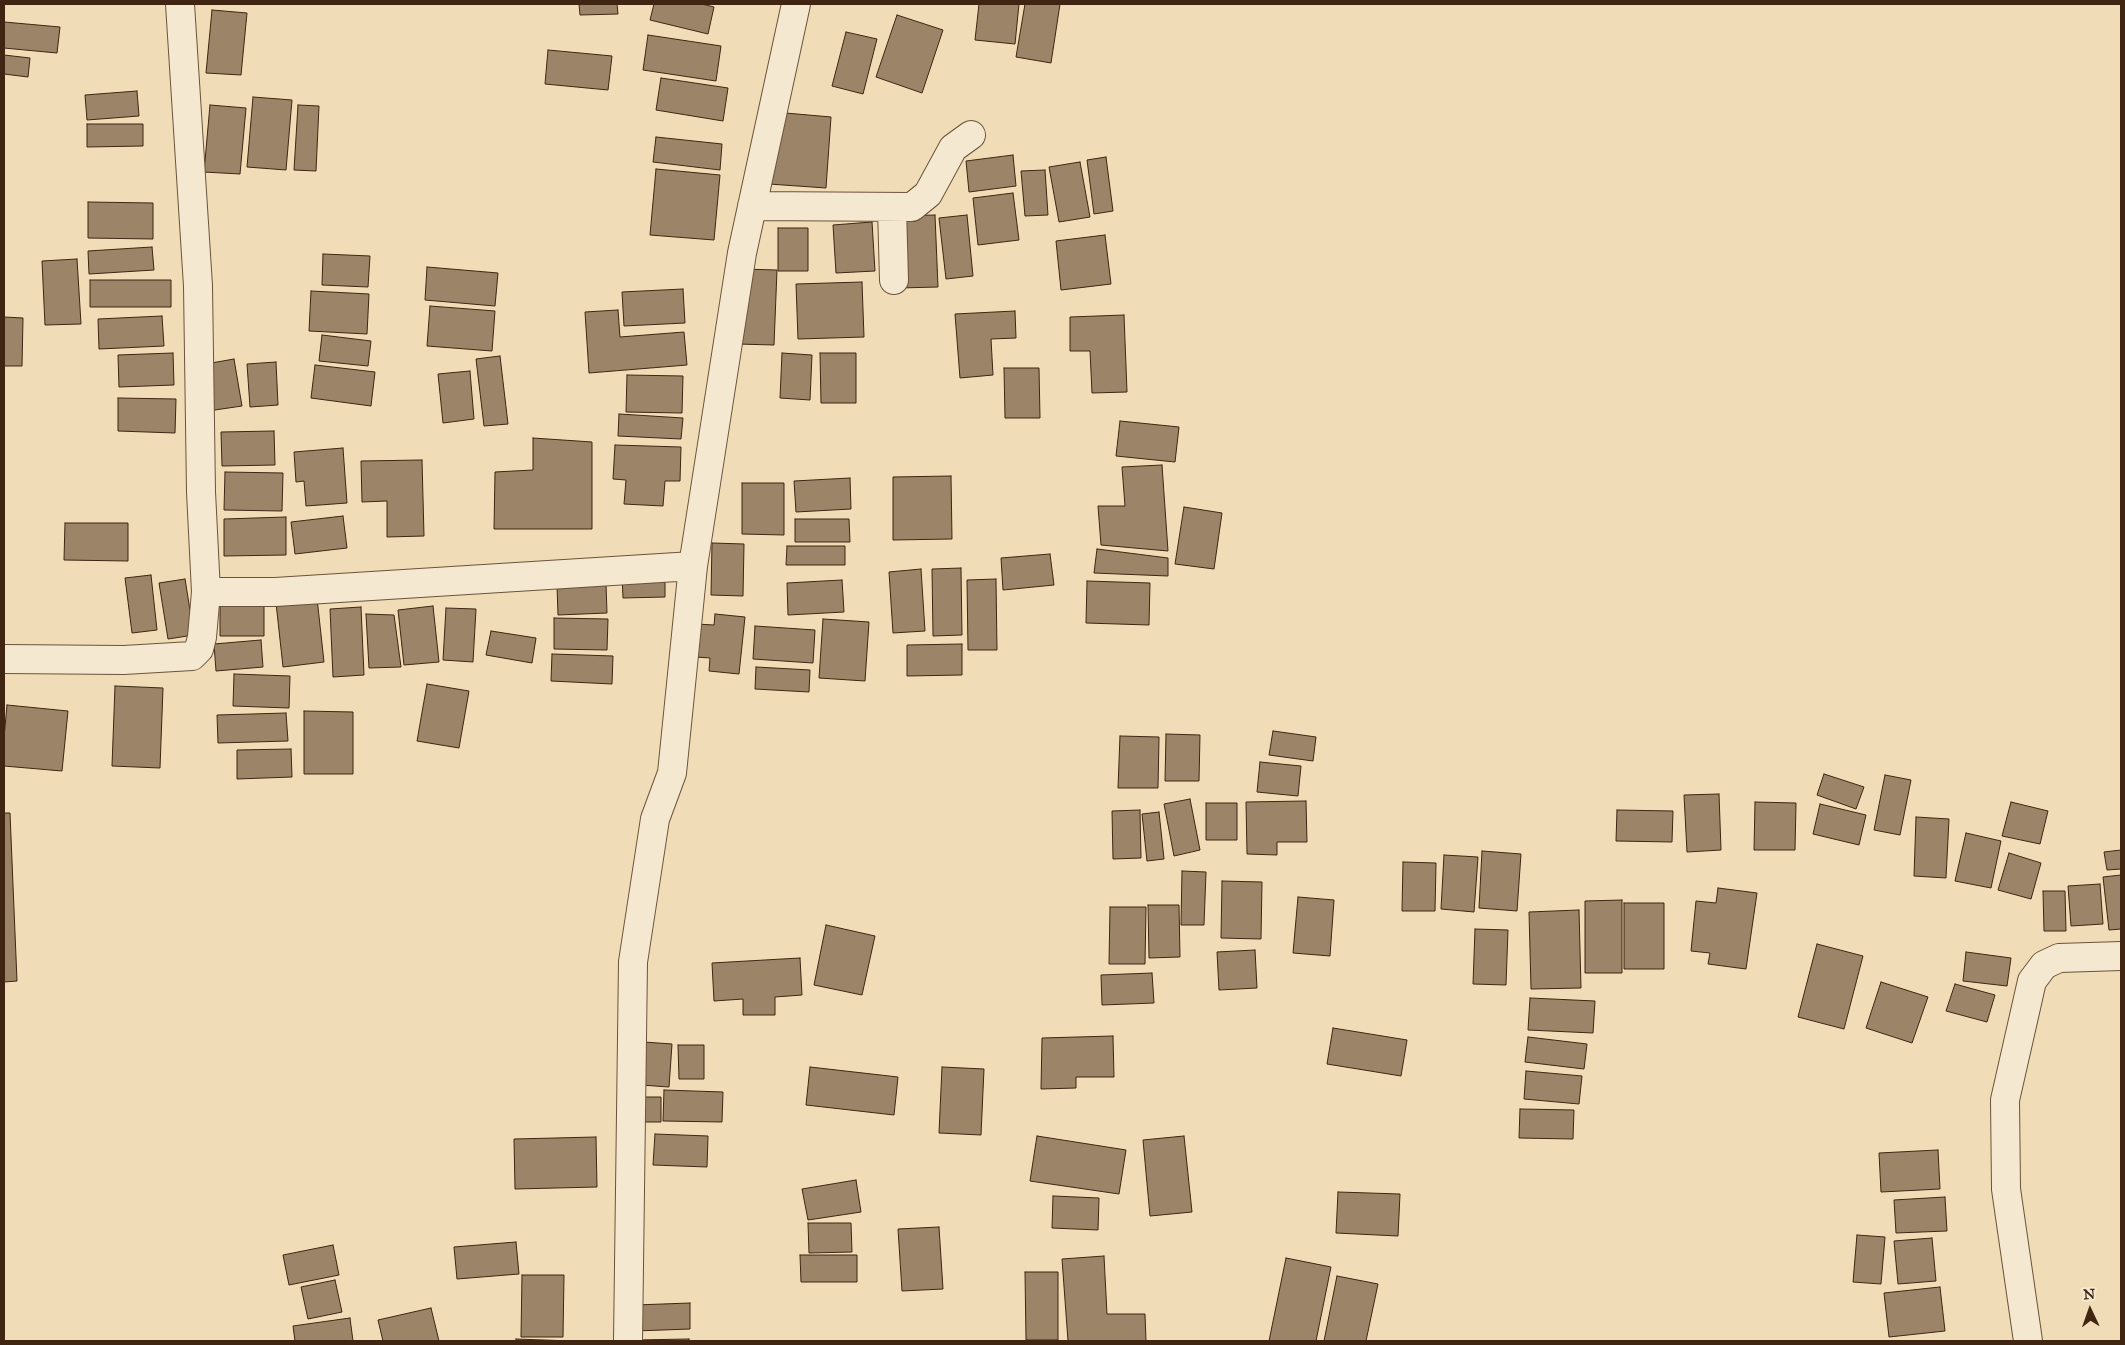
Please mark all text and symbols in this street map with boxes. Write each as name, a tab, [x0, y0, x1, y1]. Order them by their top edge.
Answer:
north arrow	[2065, 1285, 2115, 1335]
text: N	[2083, 1286, 2096, 1303]

